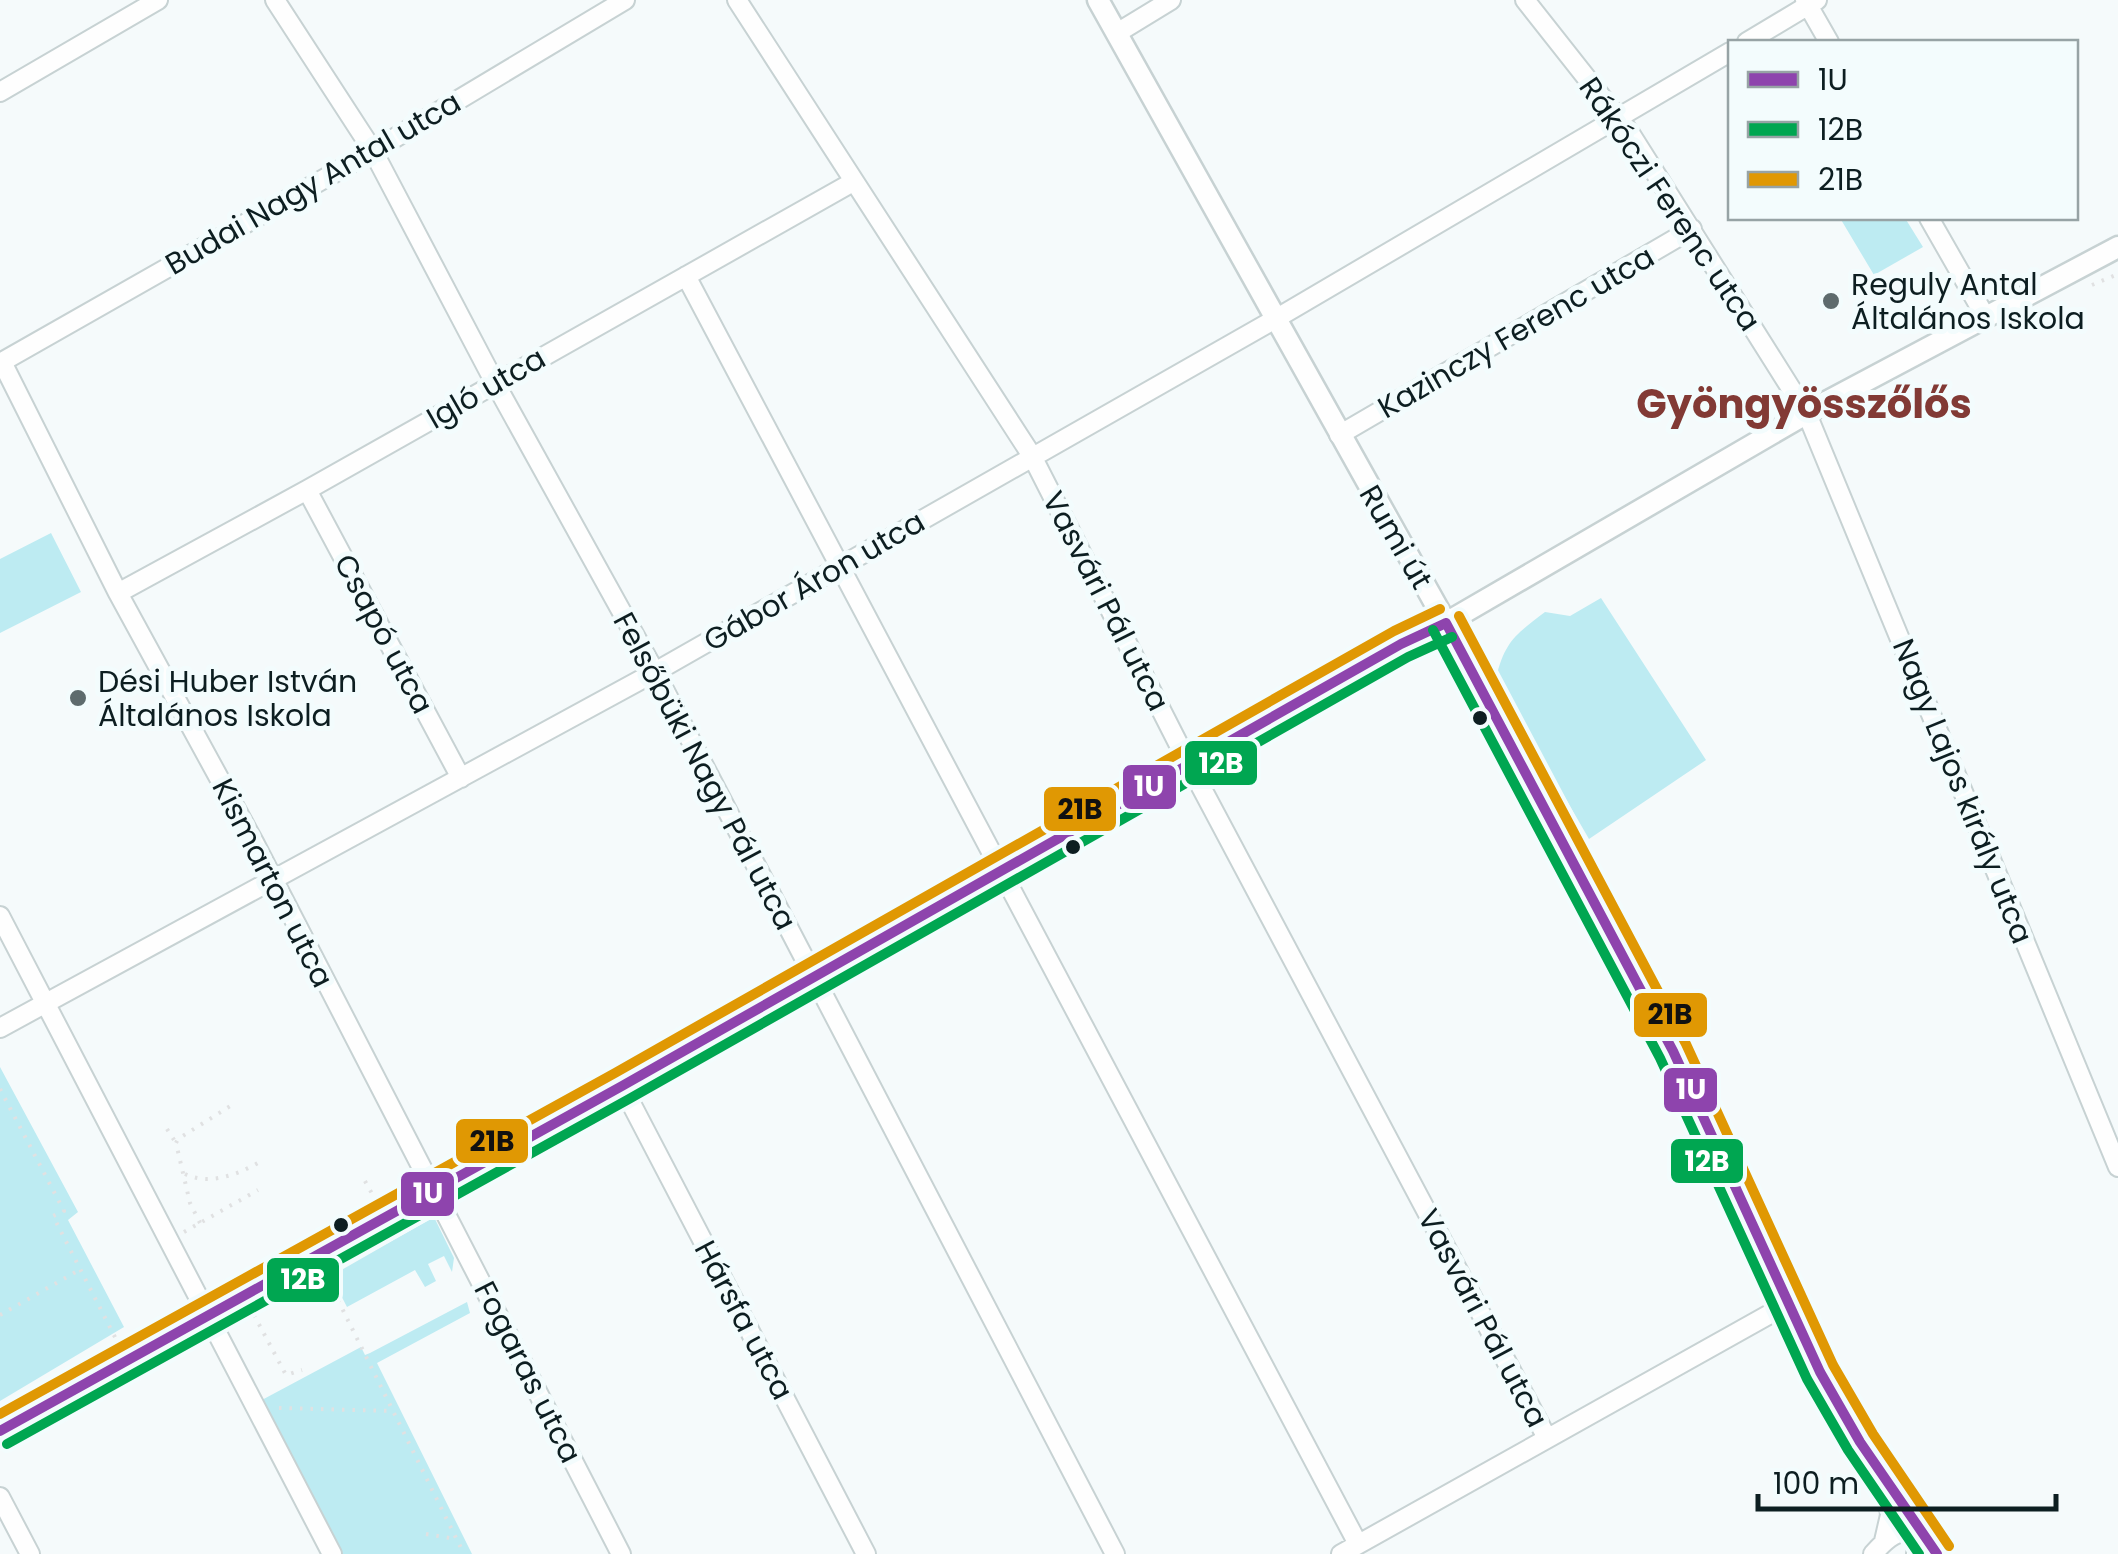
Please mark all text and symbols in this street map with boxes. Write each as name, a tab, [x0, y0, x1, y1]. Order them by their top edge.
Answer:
legend	[1728, 40, 2078, 220]
text: 1U	[1818, 58, 1848, 101]
street label: Rákóczi Ferenc utca	[1569, 68, 1771, 340]
street label: Budai Nagy Antal utca	[157, 81, 469, 285]
text: 12B	[1818, 108, 1863, 151]
text: 21B	[1818, 158, 1863, 201]
street label: Kazinczy Ferenc utca	[1370, 235, 1662, 429]
place label: Reguly Antal Általános Iskola	[1851, 263, 2085, 340]
marker: Reguly Antal Általános Iskola	[1820, 290, 1842, 312]
street label: Igló utca	[419, 337, 553, 439]
district label: Gyöngyösszőlős	[1636, 376, 1972, 432]
street label: Rumi út	[1349, 477, 1443, 597]
street label: Vasvári Pál utca	[1032, 484, 1180, 718]
street label: Gábor Áron utca	[696, 500, 932, 662]
street label: Csapó utca	[324, 547, 444, 721]
street label: Felsőbüki Nagy Pál utca	[603, 604, 807, 938]
street label: Nagy Lajos király utca	[1882, 632, 2044, 950]
place label: Dési Huber István Általános Iskola	[98, 660, 357, 737]
marker: Dési Huber István Általános Iskola	[67, 687, 89, 709]
unlabelled marker	[1470, 708, 1490, 728]
line badge: 12B	[1183, 739, 1259, 787]
text: 12B	[1199, 744, 1243, 783]
line badge: 1U	[1121, 763, 1178, 811]
text: 1U	[1134, 767, 1164, 806]
street label: Kismarton utca	[202, 771, 344, 995]
line badge: 21B	[1042, 785, 1118, 833]
text: 21B	[1058, 790, 1102, 829]
unlabelled marker	[1063, 837, 1083, 857]
line badge: 21B	[1632, 991, 1709, 1039]
text: 21B	[1648, 995, 1692, 1034]
line badge: 1U	[1662, 1066, 1719, 1114]
text: 1U	[1676, 1070, 1706, 1109]
line badge: 21B	[454, 1117, 530, 1165]
text: 21B	[470, 1122, 514, 1161]
line badge: 12B	[1669, 1137, 1745, 1185]
text: 12B	[1685, 1142, 1729, 1181]
line badge: 1U	[399, 1170, 456, 1218]
text: 1U	[413, 1174, 443, 1213]
street label: Vasvári Pál utca	[1407, 1201, 1559, 1435]
unlabelled marker	[331, 1215, 351, 1235]
street label: Hársfa utca	[684, 1233, 804, 1407]
line badge: 12B	[265, 1256, 341, 1304]
text: 12B	[281, 1260, 325, 1299]
street label: Fogaras utca	[464, 1274, 592, 1470]
scale bar	[1758, 1449, 2056, 1511]
text: 100 m	[1773, 1462, 1859, 1505]

